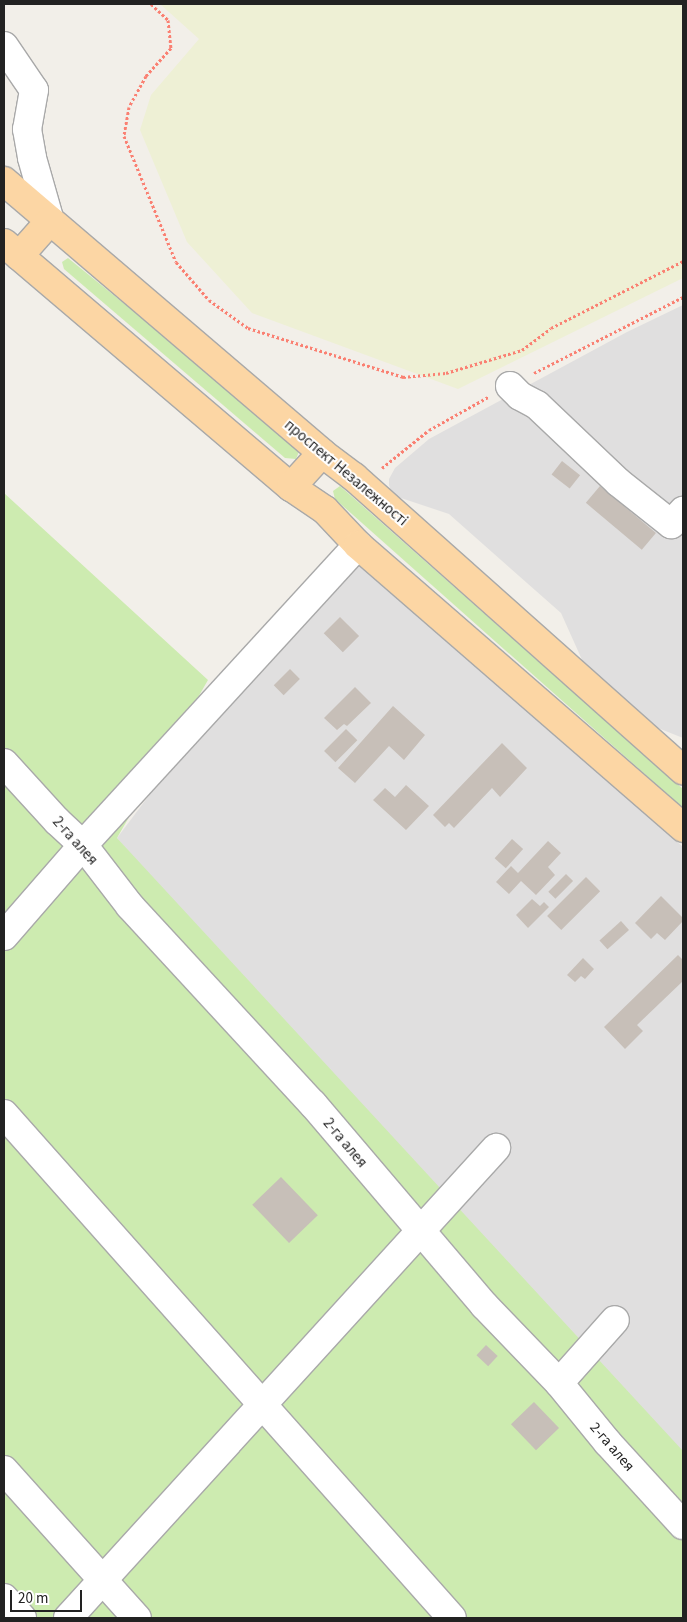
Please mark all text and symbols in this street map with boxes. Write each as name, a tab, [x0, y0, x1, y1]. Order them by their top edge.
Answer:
street label: проспект Незалежності	[281, 416, 411, 530]
street label: 2-га алея	[49, 813, 101, 869]
street label: 2-га алея	[319, 1115, 371, 1171]
street label: 2-га алея	[586, 1419, 638, 1475]
scale bar	[12, 1580, 85, 1612]
text: 20 m	[18, 1588, 48, 1609]

